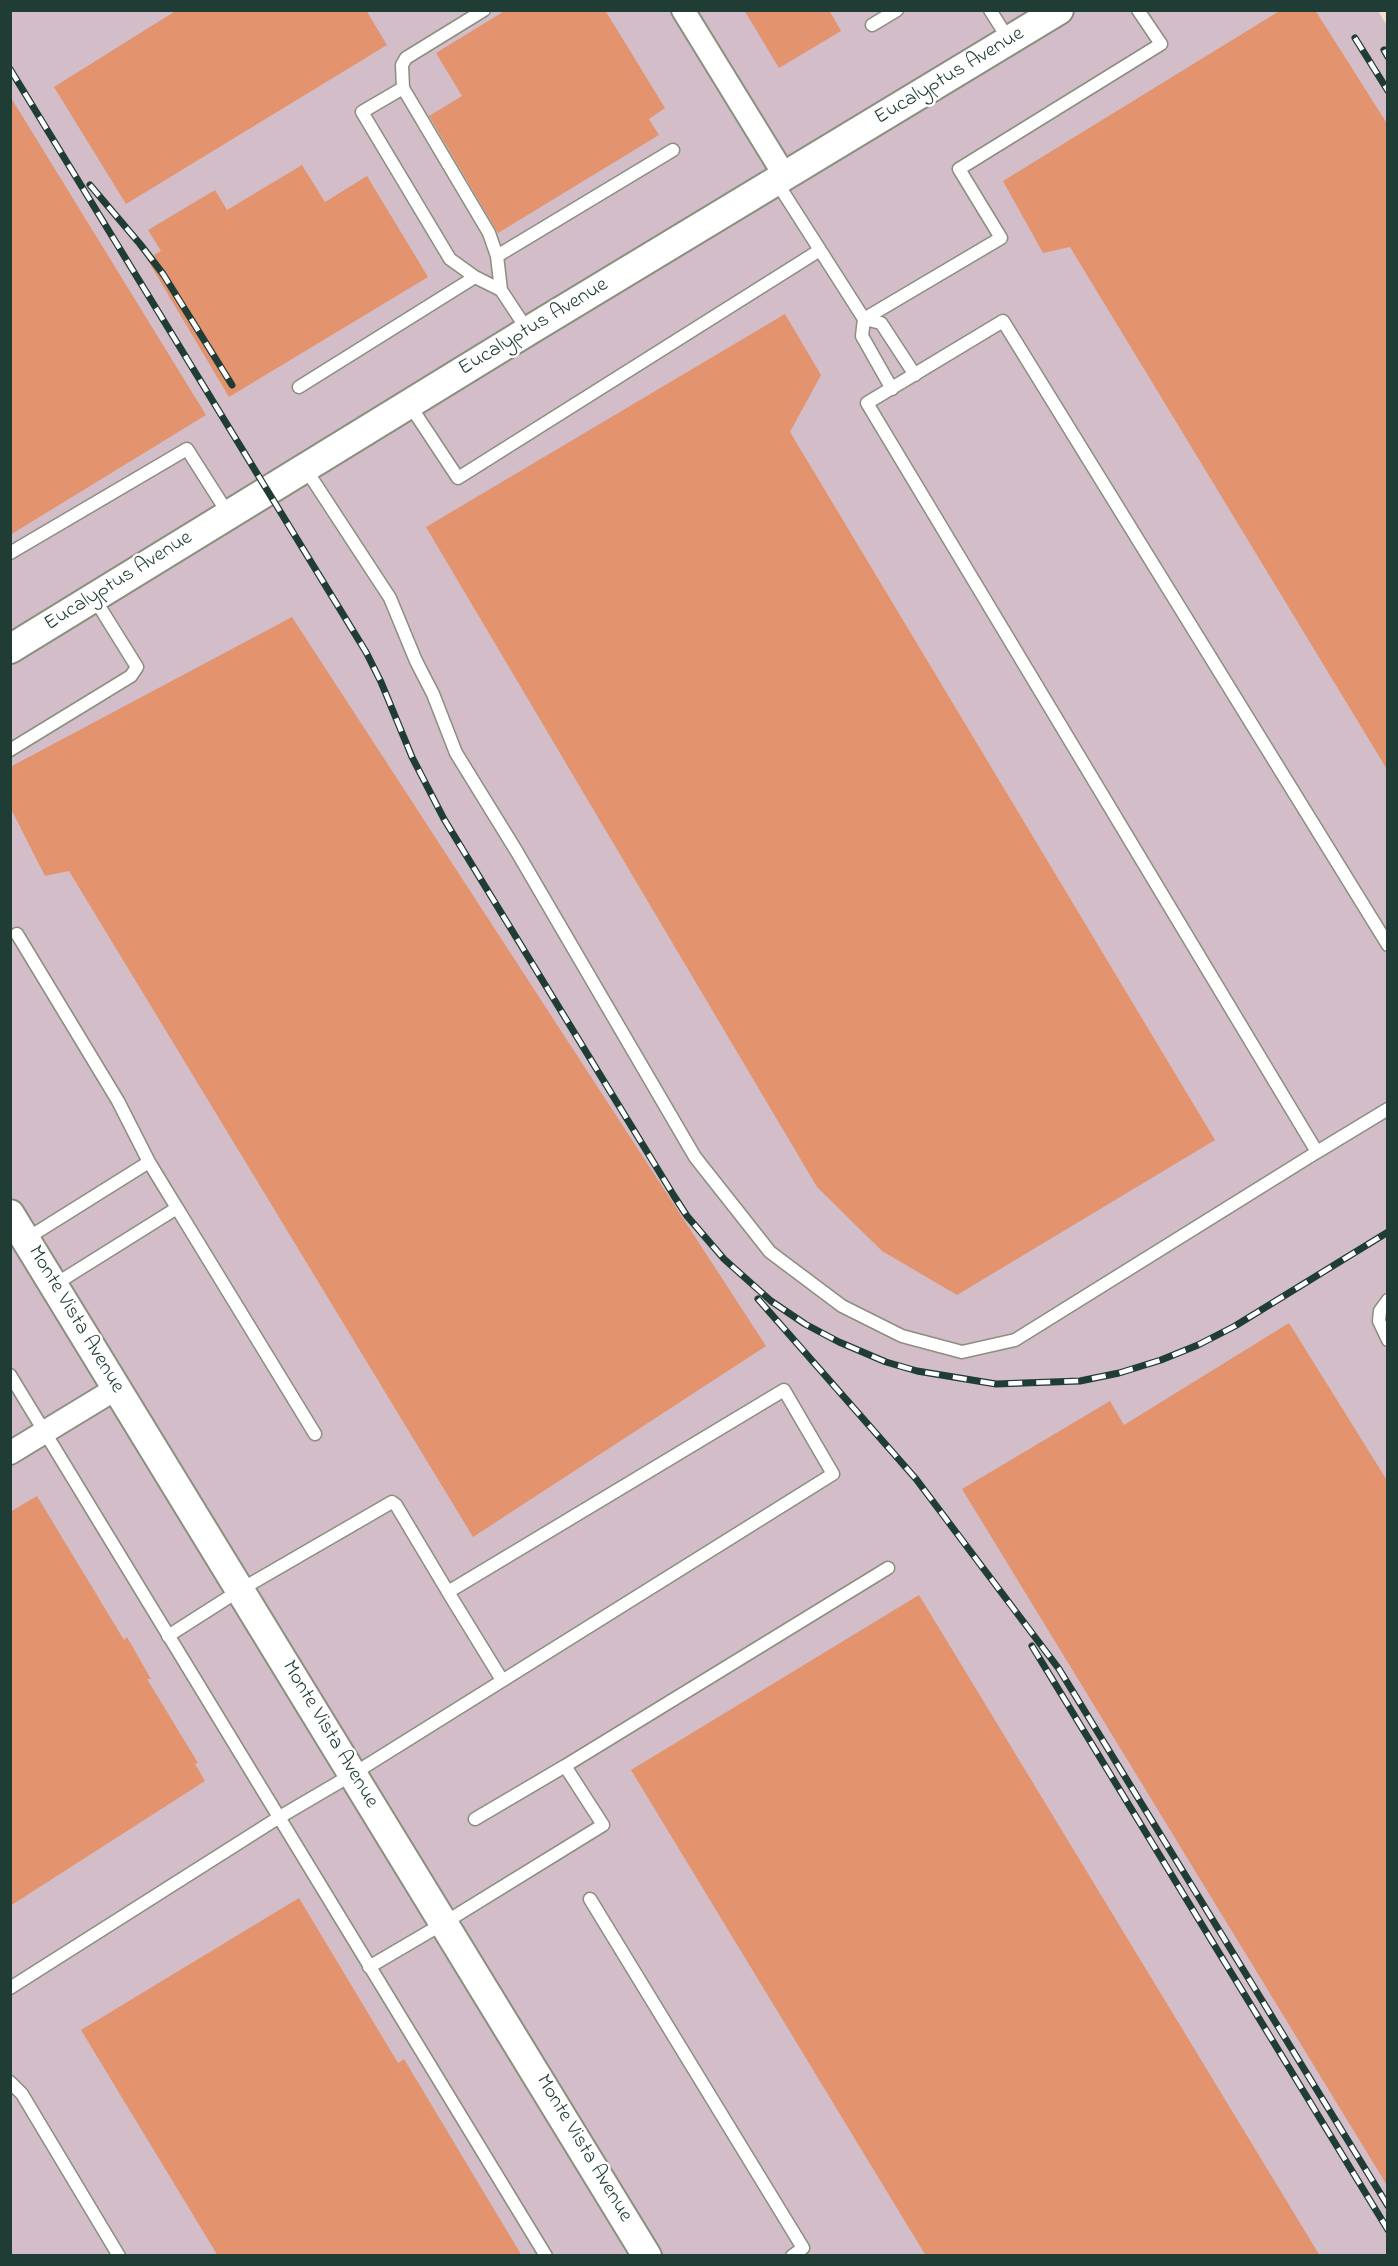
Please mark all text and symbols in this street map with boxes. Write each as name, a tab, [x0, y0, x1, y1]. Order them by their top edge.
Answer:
street label: Eucalyptus Avenue	[871, 22, 1029, 132]
street label: Eucalyptus Avenue	[455, 273, 613, 383]
street label: Eucalyptus Avenue	[40, 526, 198, 638]
street label: Monte Vista Avenue	[21, 1242, 129, 1398]
street label: Monte Vista Avenue	[275, 1657, 383, 1813]
street label: Monte Vista Avenue	[529, 2071, 637, 2227]

